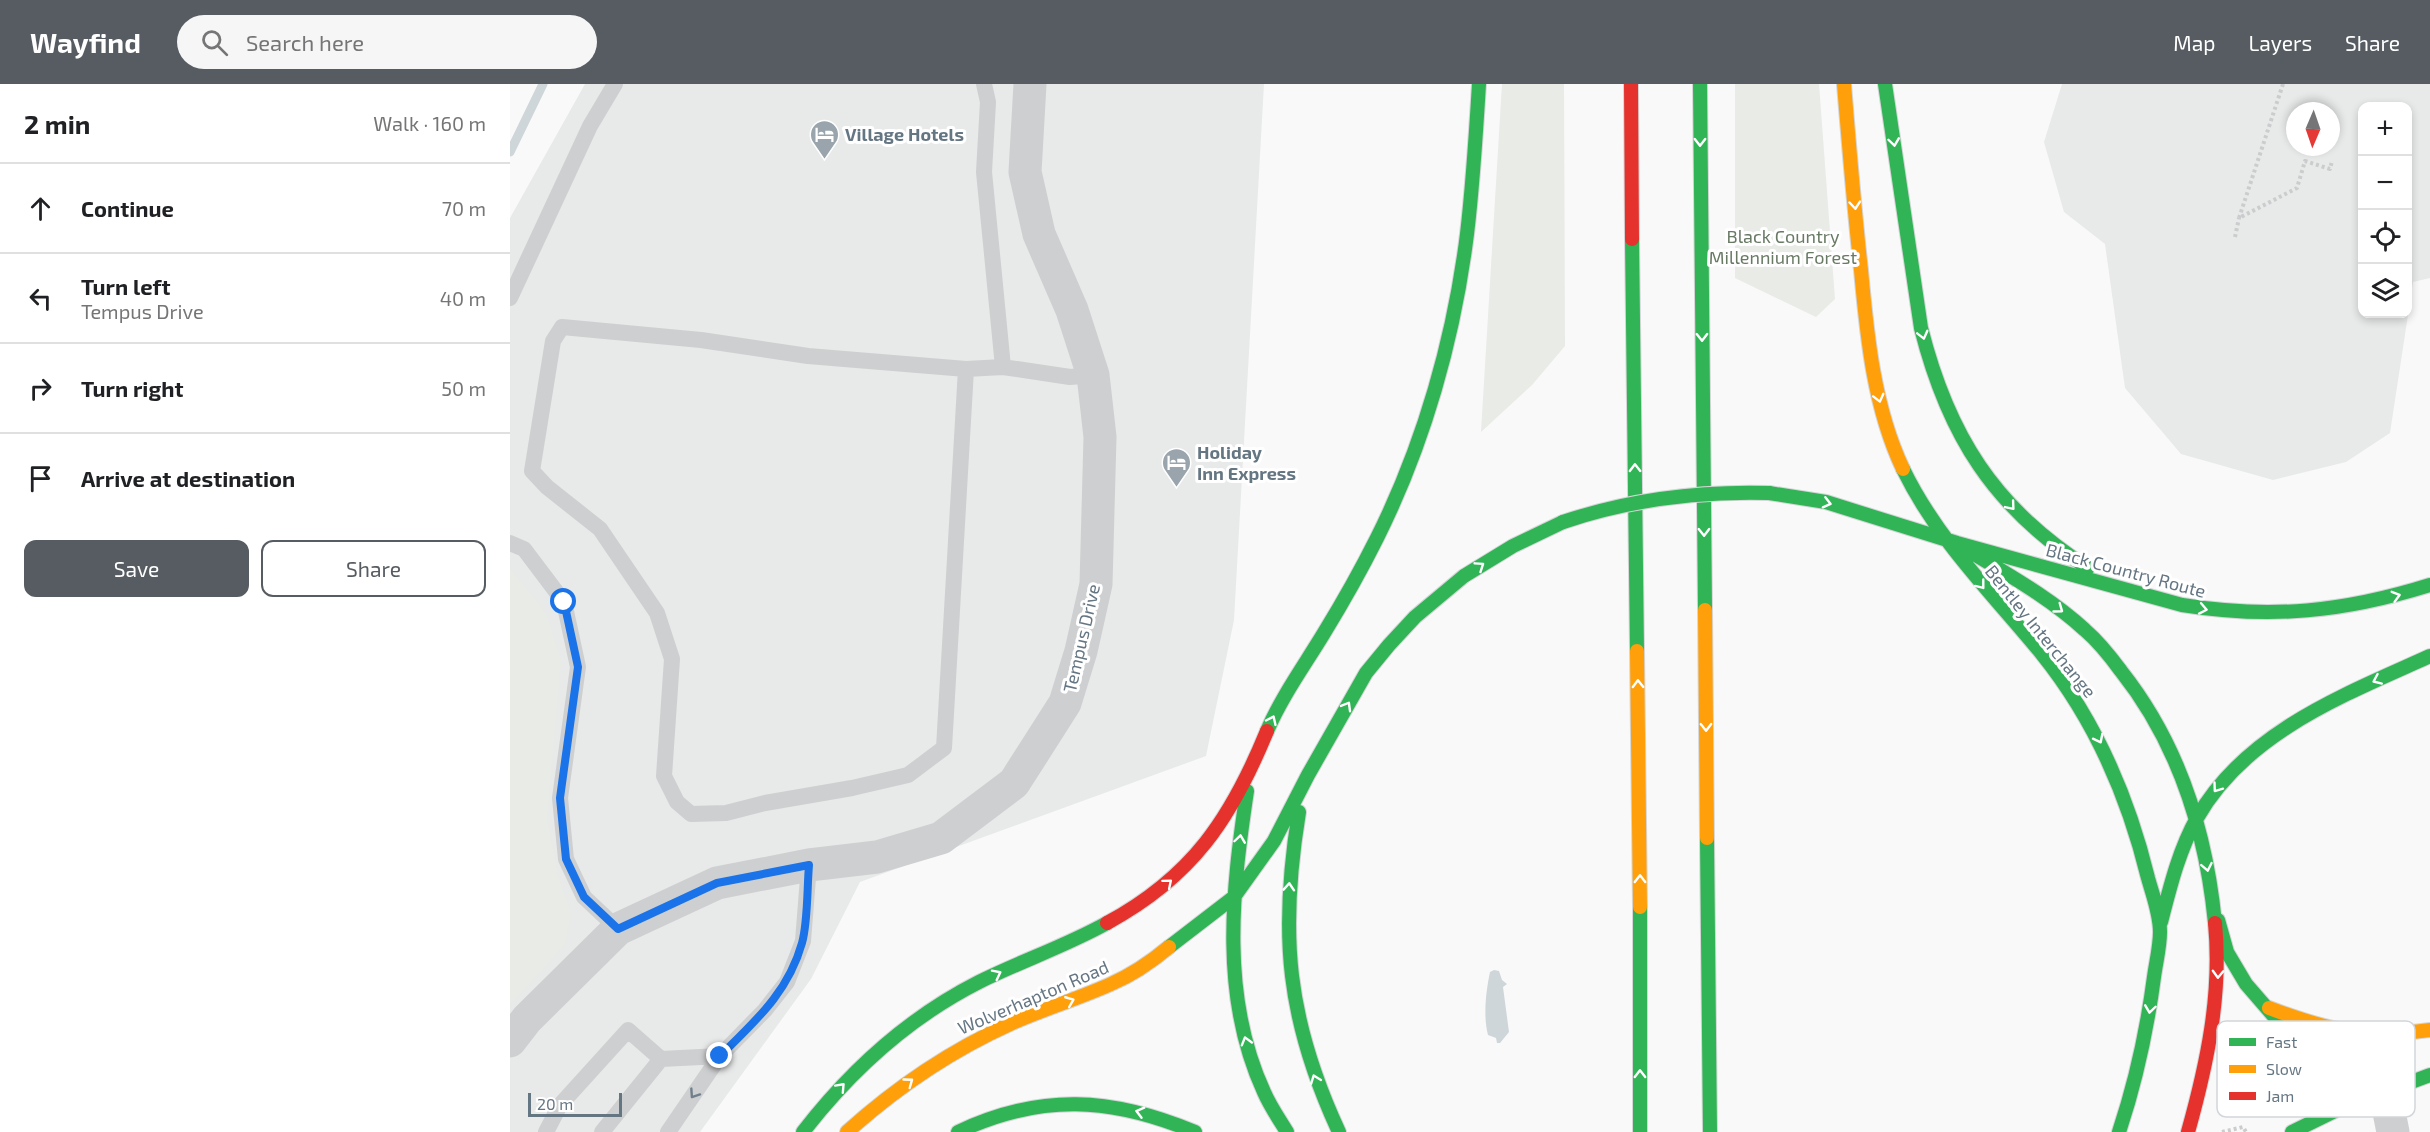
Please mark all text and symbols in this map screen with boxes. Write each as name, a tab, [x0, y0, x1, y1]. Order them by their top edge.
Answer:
search box	[177, 15, 597, 69]
text: Wayfind	[30, 25, 141, 59]
icon: search	[198, 26, 231, 59]
text: Search here	[246, 29, 364, 55]
text: Map	[2173, 30, 2215, 55]
text: Layers	[2248, 30, 2312, 55]
text: Share	[2345, 30, 2400, 55]
north arrow	[2286, 102, 2340, 156]
map controls	[2358, 102, 2412, 318]
button: +	[2358, 102, 2412, 156]
text: 2 min	[24, 108, 90, 139]
text: Walk · 160 m	[373, 111, 486, 135]
hotel icon: Village Hotels	[808, 118, 840, 160]
place label: Village Hotels	[845, 123, 964, 145]
one-way arrow	[1887, 137, 1899, 146]
one-way arrow	[1694, 138, 1706, 147]
button: −	[2358, 156, 2412, 210]
icon: ahead	[24, 192, 57, 225]
text: Continue	[81, 195, 174, 221]
text: 70 m	[442, 196, 486, 220]
one-way arrow	[1848, 200, 1861, 210]
button: locate	[2358, 210, 2412, 264]
park label: Black Country Millennium Forest	[1709, 225, 1857, 268]
button: layers	[2358, 264, 2412, 318]
text: Turn left	[81, 273, 170, 299]
icon: left	[24, 282, 57, 315]
text: 40 m	[440, 286, 486, 310]
text: Tempus Drive	[81, 299, 204, 323]
one-way arrow	[1916, 329, 1929, 339]
one-way arrow	[1696, 333, 1708, 342]
icon: right	[24, 372, 57, 405]
text: Turn right	[81, 375, 183, 401]
text: 50 m	[441, 376, 486, 400]
one-way arrow	[1872, 393, 1885, 403]
place label: Holiday Inn Express	[1197, 441, 1296, 484]
hotel icon: Holiday Inn Express	[1160, 446, 1192, 488]
icon: arrive	[24, 462, 57, 495]
one-way arrow	[1629, 463, 1641, 472]
text: Arrive at destination	[81, 465, 295, 491]
one-way arrow	[1821, 496, 1831, 509]
one-way arrow	[2004, 499, 2015, 510]
one-way arrow	[1698, 528, 1710, 537]
street label: Black Country Route	[2044, 538, 2208, 602]
button: Save	[24, 540, 249, 597]
button: Share	[261, 540, 486, 597]
street label: Bentley Interchange	[1981, 560, 2101, 702]
one-way arrow	[1473, 562, 1484, 573]
one-way arrow	[1973, 578, 1984, 589]
street label: Tempus Drive	[1058, 582, 1104, 694]
route start	[550, 588, 576, 614]
one-way arrow	[2390, 591, 2401, 603]
one-way arrow	[2052, 602, 2063, 613]
one-way arrow	[2198, 602, 2208, 615]
one-way arrow	[2372, 673, 2383, 685]
one-way arrow	[1632, 679, 1645, 688]
one-way arrow	[1340, 702, 1352, 712]
one-way arrow	[1265, 715, 1277, 726]
one-way arrow	[1700, 723, 1712, 732]
one-way arrow	[2092, 732, 2103, 743]
one-way arrow	[2213, 781, 2224, 792]
one-way arrow	[1234, 834, 1246, 843]
one-way arrow	[2200, 861, 2213, 871]
one-way arrow	[1634, 874, 1646, 883]
one-way arrow	[1161, 879, 1172, 890]
one-way arrow	[1282, 883, 1295, 892]
street label: Wolverhapton Road	[954, 955, 1112, 1039]
one-way arrow	[2212, 969, 2224, 978]
one-way arrow	[991, 970, 1002, 981]
one-way arrow	[1064, 996, 1075, 1008]
one-way arrow	[2144, 1005, 2157, 1014]
legend	[2217, 1021, 2415, 1117]
text: Fast	[2266, 1032, 2297, 1051]
one-way arrow	[1240, 1036, 1253, 1046]
route end	[706, 1042, 732, 1068]
text: Slow	[2266, 1059, 2302, 1078]
one-way arrow	[1634, 1069, 1646, 1078]
one-way arrow	[1310, 1074, 1322, 1085]
one-way arrow	[902, 1078, 913, 1089]
one-way arrow	[833, 1084, 844, 1095]
text: Jam	[2266, 1086, 2294, 1105]
one-way arrow	[690, 1087, 701, 1098]
scale bar	[528, 1090, 622, 1118]
text: 20 m	[537, 1094, 573, 1113]
one-way arrow	[1135, 1107, 1145, 1120]

